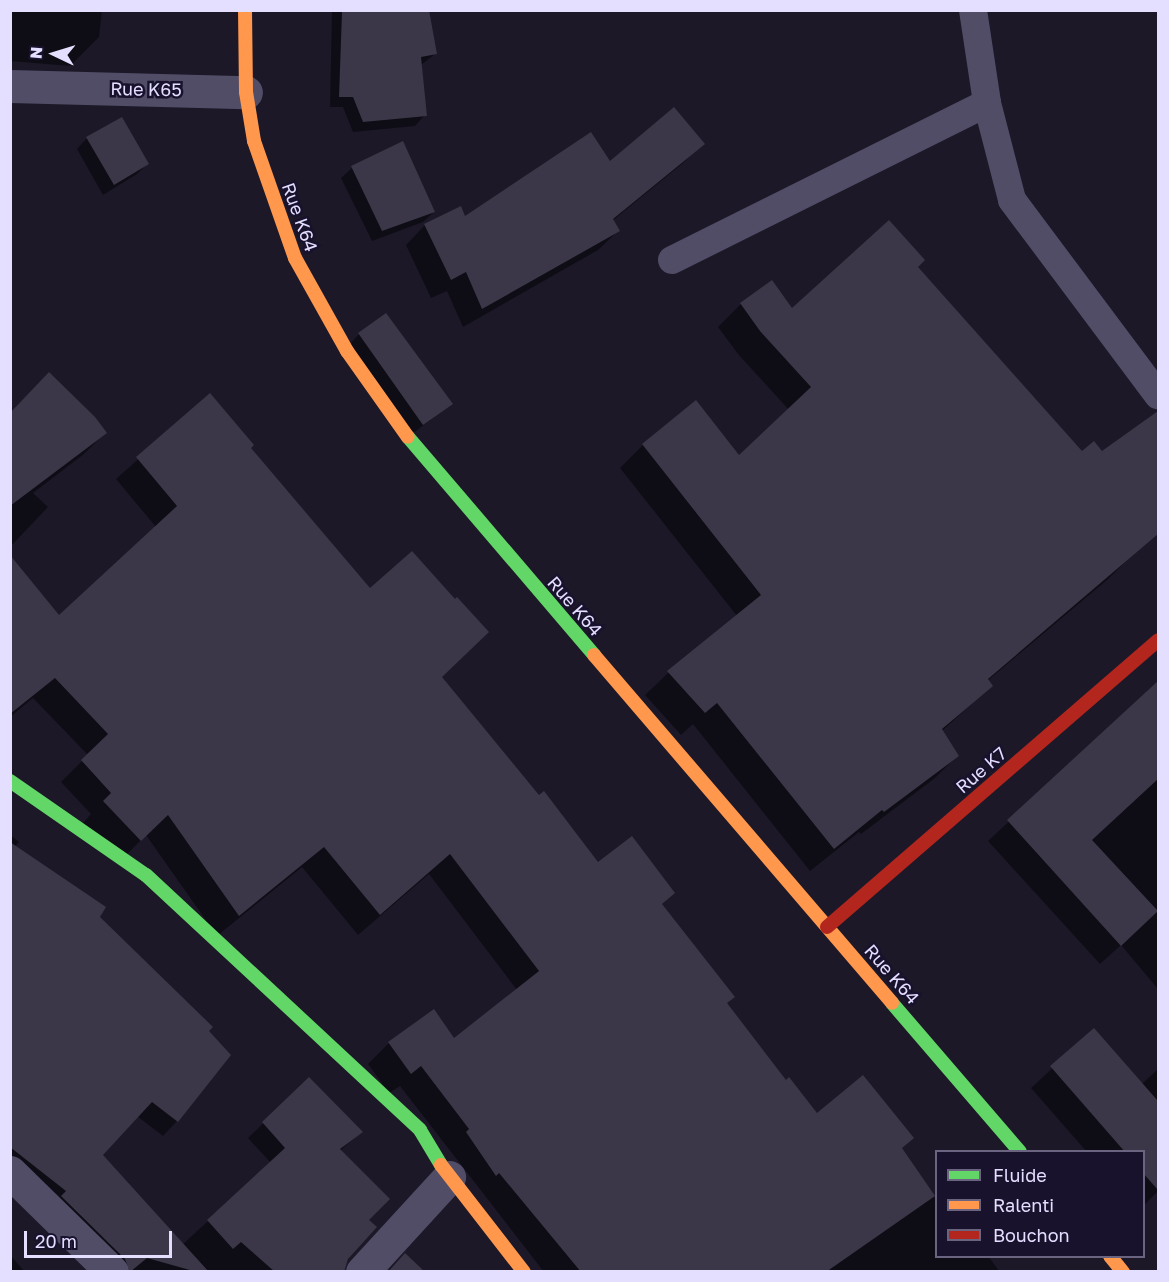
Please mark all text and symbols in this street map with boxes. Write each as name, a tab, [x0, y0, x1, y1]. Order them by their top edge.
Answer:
north arrow	[24, 24, 84, 84]
text: N	[26, 46, 46, 60]
street label: Rue K65	[110, 78, 182, 100]
street label: Rue K64	[278, 179, 322, 255]
street label: Rue K64	[543, 572, 607, 640]
street label: Rue K7	[951, 742, 1011, 798]
street label: Rue K64	[860, 940, 924, 1008]
legend	[935, 1150, 1145, 1258]
text: Fluide	[993, 1164, 1047, 1186]
text: Ralenti	[993, 1194, 1054, 1216]
scale bar	[27, 1219, 176, 1257]
text: Bouchon	[993, 1224, 1070, 1246]
text: 20 m	[35, 1230, 77, 1252]

